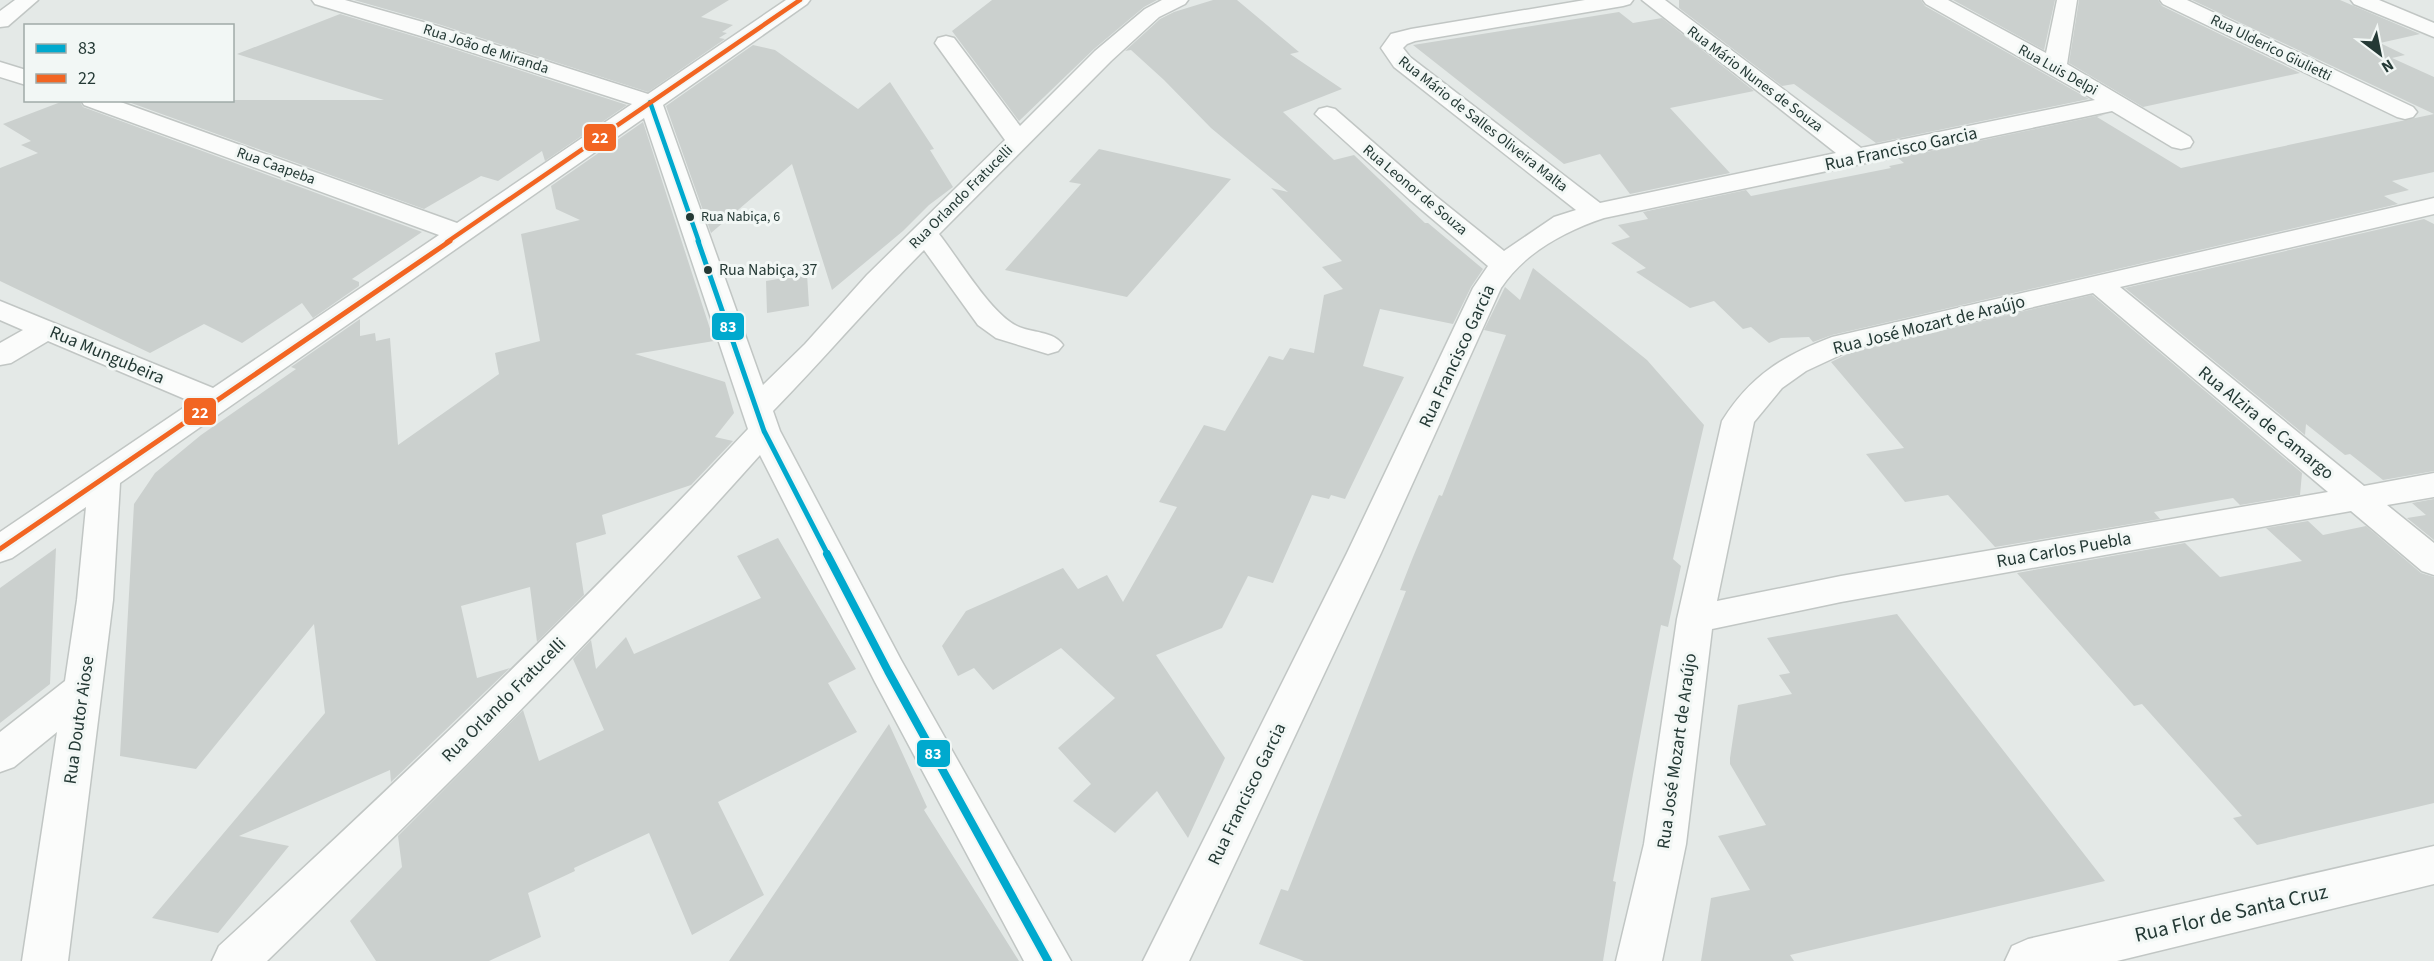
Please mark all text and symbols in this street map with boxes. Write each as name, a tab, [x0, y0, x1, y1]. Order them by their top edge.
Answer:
street label: Rua Ulderico Giulietti	[2207, 10, 2335, 86]
street label: Rua João de Miranda	[420, 19, 552, 79]
street label: Rua Mário Nunes de Souza	[1683, 21, 1827, 137]
legend	[24, 24, 234, 102]
north arrow	[2350, 24, 2410, 84]
text: 83	[78, 36, 96, 61]
street label: Rua Luis Delpi	[2014, 39, 2102, 101]
street label: Rua Mário de Salles Oliveira Malta	[1394, 51, 1572, 197]
text: N	[2377, 54, 2398, 78]
text: 22	[78, 66, 96, 91]
street label: Rua Francisco Garcia	[1822, 121, 1980, 177]
line badge: 22	[583, 123, 617, 152]
text: 22	[592, 127, 608, 149]
street label: Rua Orlando Fratucelli	[904, 140, 1018, 254]
street label: Rua Leonor de Souza	[1358, 140, 1472, 240]
street label: Rua Caapeba	[234, 142, 318, 190]
place label: Rua Nabiça, 6	[701, 207, 780, 227]
marker: Rua Nabiça, 6	[684, 211, 696, 223]
place label: Rua Nabiça, 37	[719, 259, 818, 281]
marker: Rua Nabiça, 37	[702, 264, 714, 276]
street label: Rua Francisco Garcia	[1413, 280, 1501, 432]
street label: Rua José Mozart de Araújo	[1830, 289, 2028, 361]
line badge: 83	[711, 312, 745, 341]
text: 83	[720, 316, 736, 338]
street label: Rua Mungubeira	[46, 320, 168, 390]
street label: Rua Alzira de Camargo	[2193, 360, 2339, 486]
line badge: 22	[183, 397, 217, 426]
text: 22	[192, 402, 208, 424]
street label: Rua Carlos Puebla	[1995, 526, 2133, 574]
street label: Rua Orlando Fratucelli	[436, 632, 572, 768]
street label: Rua José Mozart de Araújo	[1651, 652, 1703, 850]
street label: Rua Doutor Aiose	[58, 654, 100, 786]
street label: Rua Francisco Garcia	[1202, 719, 1292, 869]
line badge: 83	[916, 739, 951, 768]
text: 83	[925, 743, 941, 765]
street label: Rua Flor de Santa Cruz	[2131, 876, 2331, 950]

